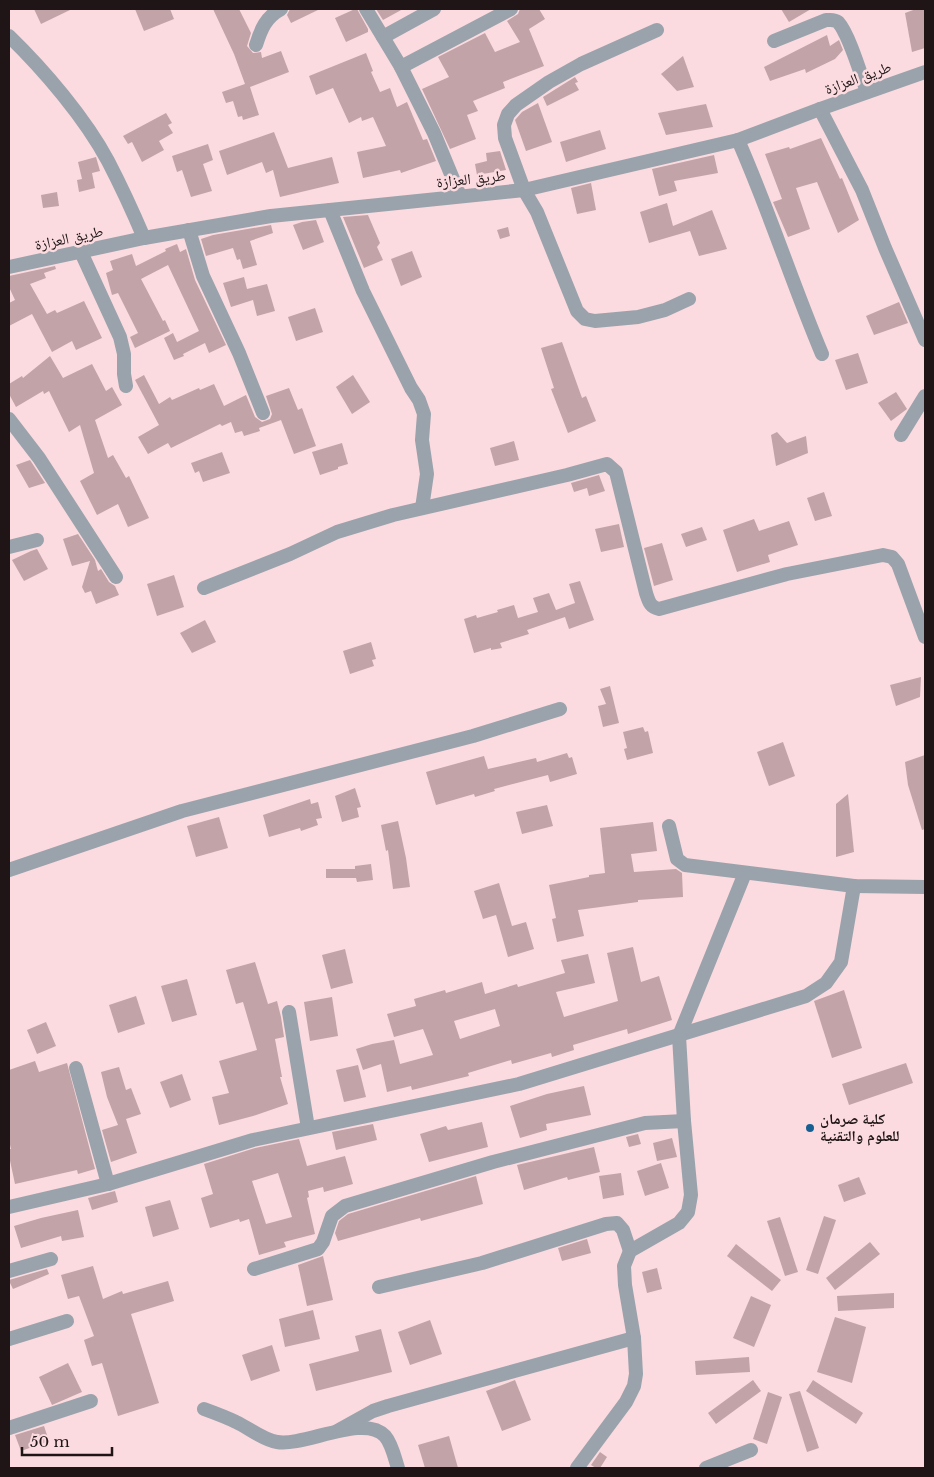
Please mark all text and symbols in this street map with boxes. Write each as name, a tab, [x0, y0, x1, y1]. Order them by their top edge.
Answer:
street label: طريق العزازة	[822, 57, 894, 99]
street label: طريق العزازة	[435, 165, 507, 193]
street label: طريق العزازة	[33, 221, 105, 255]
place label: كلية صرمان للعلوم والتقنية	[820, 1109, 900, 1146]
marker: كلية صرمان للعلوم والتقنية	[804, 1122, 816, 1134]
scale bar	[22, 1424, 112, 1456]
text: 50 m	[30, 1432, 70, 1451]

